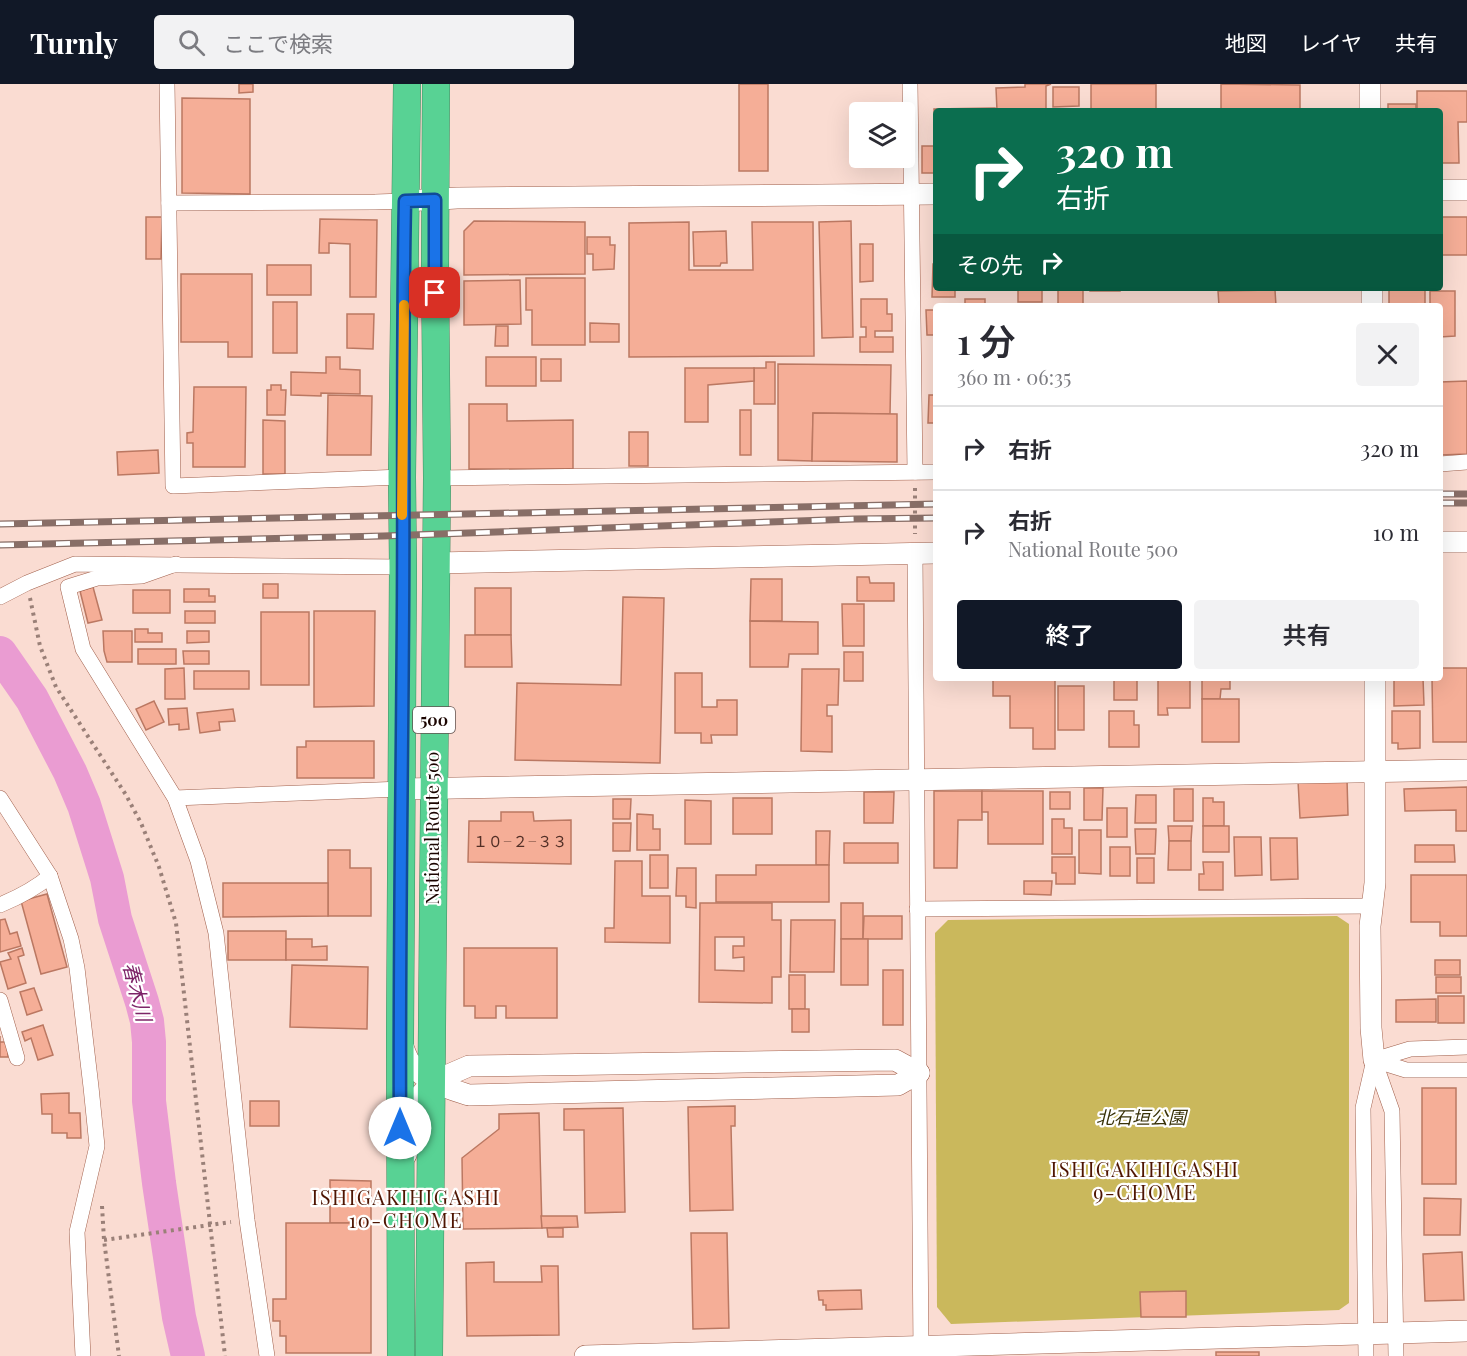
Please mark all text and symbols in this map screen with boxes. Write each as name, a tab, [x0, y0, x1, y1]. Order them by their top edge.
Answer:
search box	[154, 15, 574, 69]
text: Turnly	[30, 24, 118, 61]
icon: search	[175, 26, 208, 59]
text: ここで検索	[223, 28, 333, 58]
text: 地図	[1225, 28, 1267, 56]
text: レイヤ	[1300, 28, 1362, 56]
text: 共有	[1395, 28, 1437, 56]
map controls	[849, 102, 915, 168]
button: layers	[849, 102, 915, 168]
text: 320 m	[1056, 123, 1173, 179]
icon: right	[957, 132, 1035, 210]
text: 右折	[1056, 179, 1110, 215]
icon: right	[1035, 246, 1068, 279]
text: その先	[957, 249, 1023, 279]
pin	[409, 267, 460, 318]
icon: arrive	[418, 276, 451, 309]
text: 1 分	[957, 316, 1015, 364]
button: close	[1356, 323, 1419, 386]
text: 360 m · 06:35	[957, 363, 1071, 390]
icon: right	[957, 432, 990, 465]
text: 320 m	[1360, 433, 1419, 463]
text: 右折	[1008, 434, 1052, 464]
text: 右折	[1008, 505, 1052, 535]
icon: right	[957, 516, 990, 549]
text: 10 m	[1373, 517, 1419, 547]
text: National Route 500	[1008, 535, 1178, 562]
button: 終了	[957, 600, 1182, 669]
button: 共有	[1194, 600, 1419, 669]
road number: 500	[413, 707, 455, 733]
street label: National Route 500	[420, 751, 444, 905]
house number: １０−２−３３	[473, 831, 567, 851]
water label: 春木川	[118, 959, 159, 1026]
position arrow	[368, 1096, 432, 1160]
park label: 北石垣公園	[1096, 1105, 1189, 1129]
district label: ISHIGAKIHIGASHI 9-CHOME	[1050, 1155, 1240, 1205]
district label: ISHIGAKIHIGASHI 10-CHOME	[311, 1183, 501, 1233]

